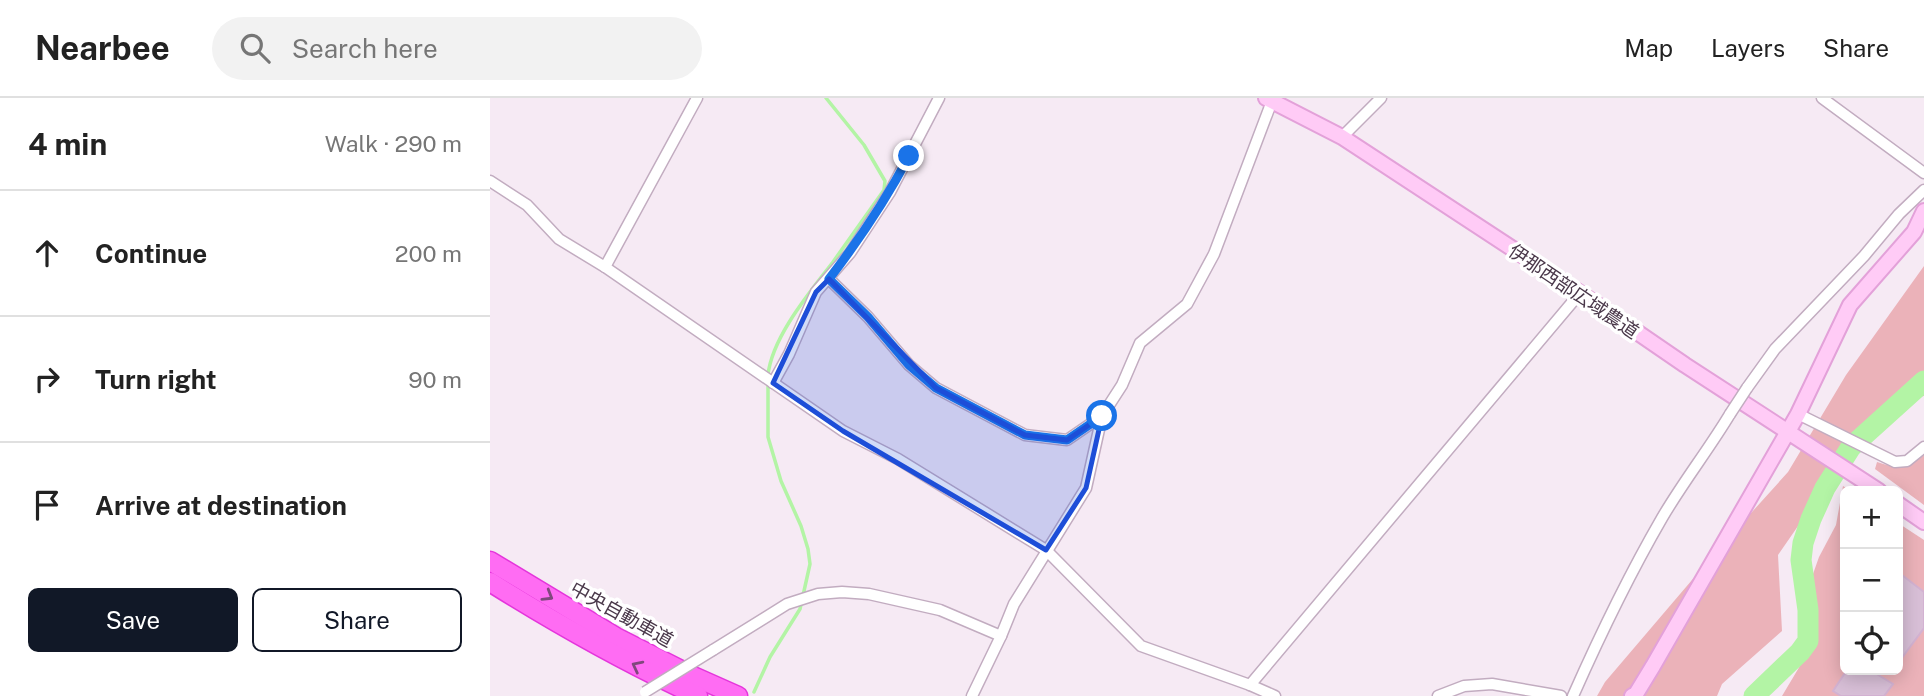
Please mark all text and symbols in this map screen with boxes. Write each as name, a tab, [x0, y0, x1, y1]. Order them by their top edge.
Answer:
search box	[212, 17, 702, 80]
text: Nearbee	[35, 29, 170, 67]
icon: search	[236, 29, 274, 67]
text: Search here	[292, 33, 438, 64]
text: Map	[1624, 34, 1673, 62]
text: Layers	[1711, 34, 1785, 62]
text: Share	[1823, 34, 1889, 62]
text: 4 min	[28, 126, 107, 162]
text: Walk · 290 m	[325, 130, 462, 157]
route end	[893, 140, 924, 171]
icon: ahead	[28, 234, 66, 272]
text: Continue	[95, 238, 207, 269]
street label: 伊那西部広域農道	[1505, 239, 1643, 343]
text: 200 m	[395, 240, 462, 267]
icon: right	[28, 360, 66, 398]
text: Turn right	[95, 364, 217, 395]
text: 90 m	[408, 366, 462, 393]
route start	[1086, 400, 1117, 431]
icon: arrive	[28, 486, 66, 524]
map controls	[1840, 486, 1903, 675]
button: +	[1840, 486, 1903, 549]
text: Arrive at destination	[95, 490, 347, 521]
button: −	[1840, 549, 1903, 612]
street label: 中央自動車道	[567, 577, 677, 651]
button: Save	[28, 588, 238, 652]
button: Share	[252, 588, 462, 652]
one-way arrow	[541, 588, 554, 601]
button: locate	[1840, 612, 1903, 675]
one-way arrow	[632, 660, 644, 674]

